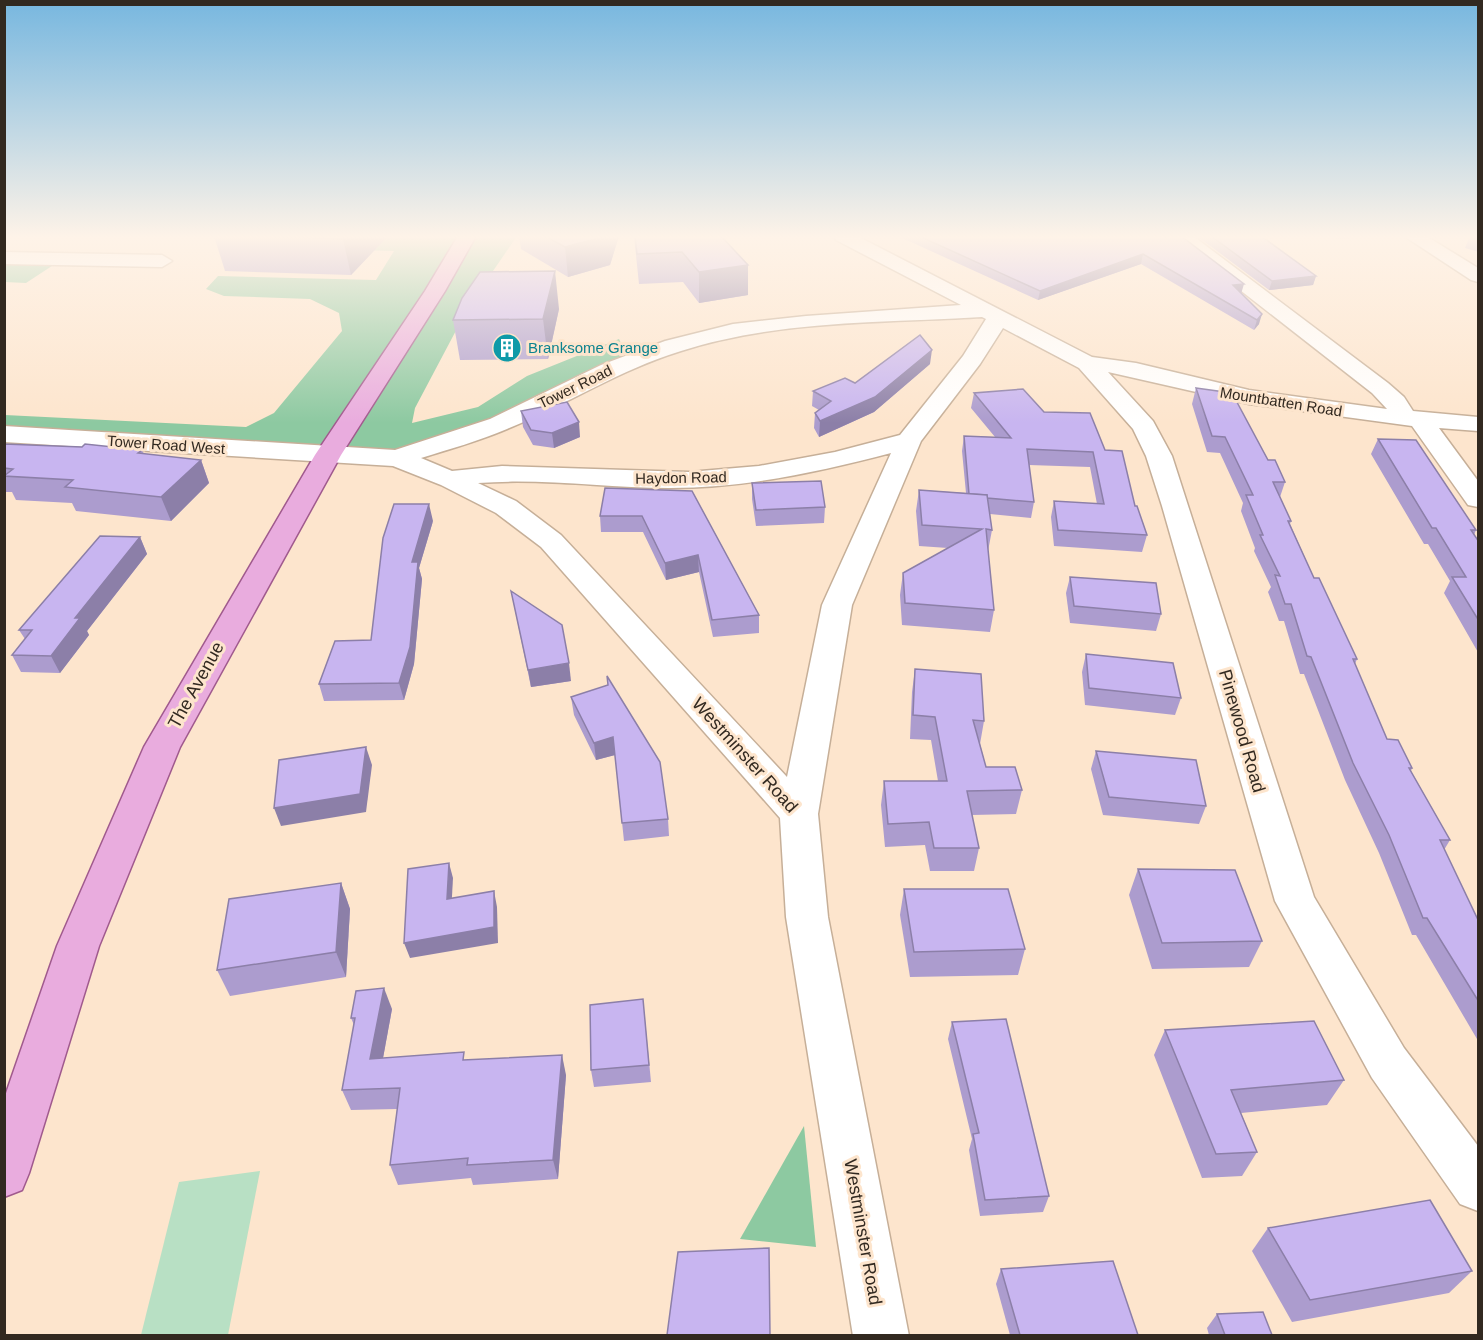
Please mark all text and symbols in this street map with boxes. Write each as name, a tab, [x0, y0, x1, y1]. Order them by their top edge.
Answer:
building icon: Branksome Grange	[491, 332, 523, 364]
place label: Branksome Grange	[528, 339, 658, 356]
street label: Tower Road	[535, 361, 614, 412]
street label: Mountbatten Road	[1219, 383, 1343, 420]
street label: Tower Road West	[107, 432, 226, 457]
street label: Haydon Road	[635, 468, 727, 487]
street label: The Avenue	[164, 638, 228, 732]
street label: Pinewood Road	[1215, 667, 1269, 795]
street label: Westminster Road	[688, 693, 802, 817]
street label: Westminster Road	[840, 1158, 886, 1306]

